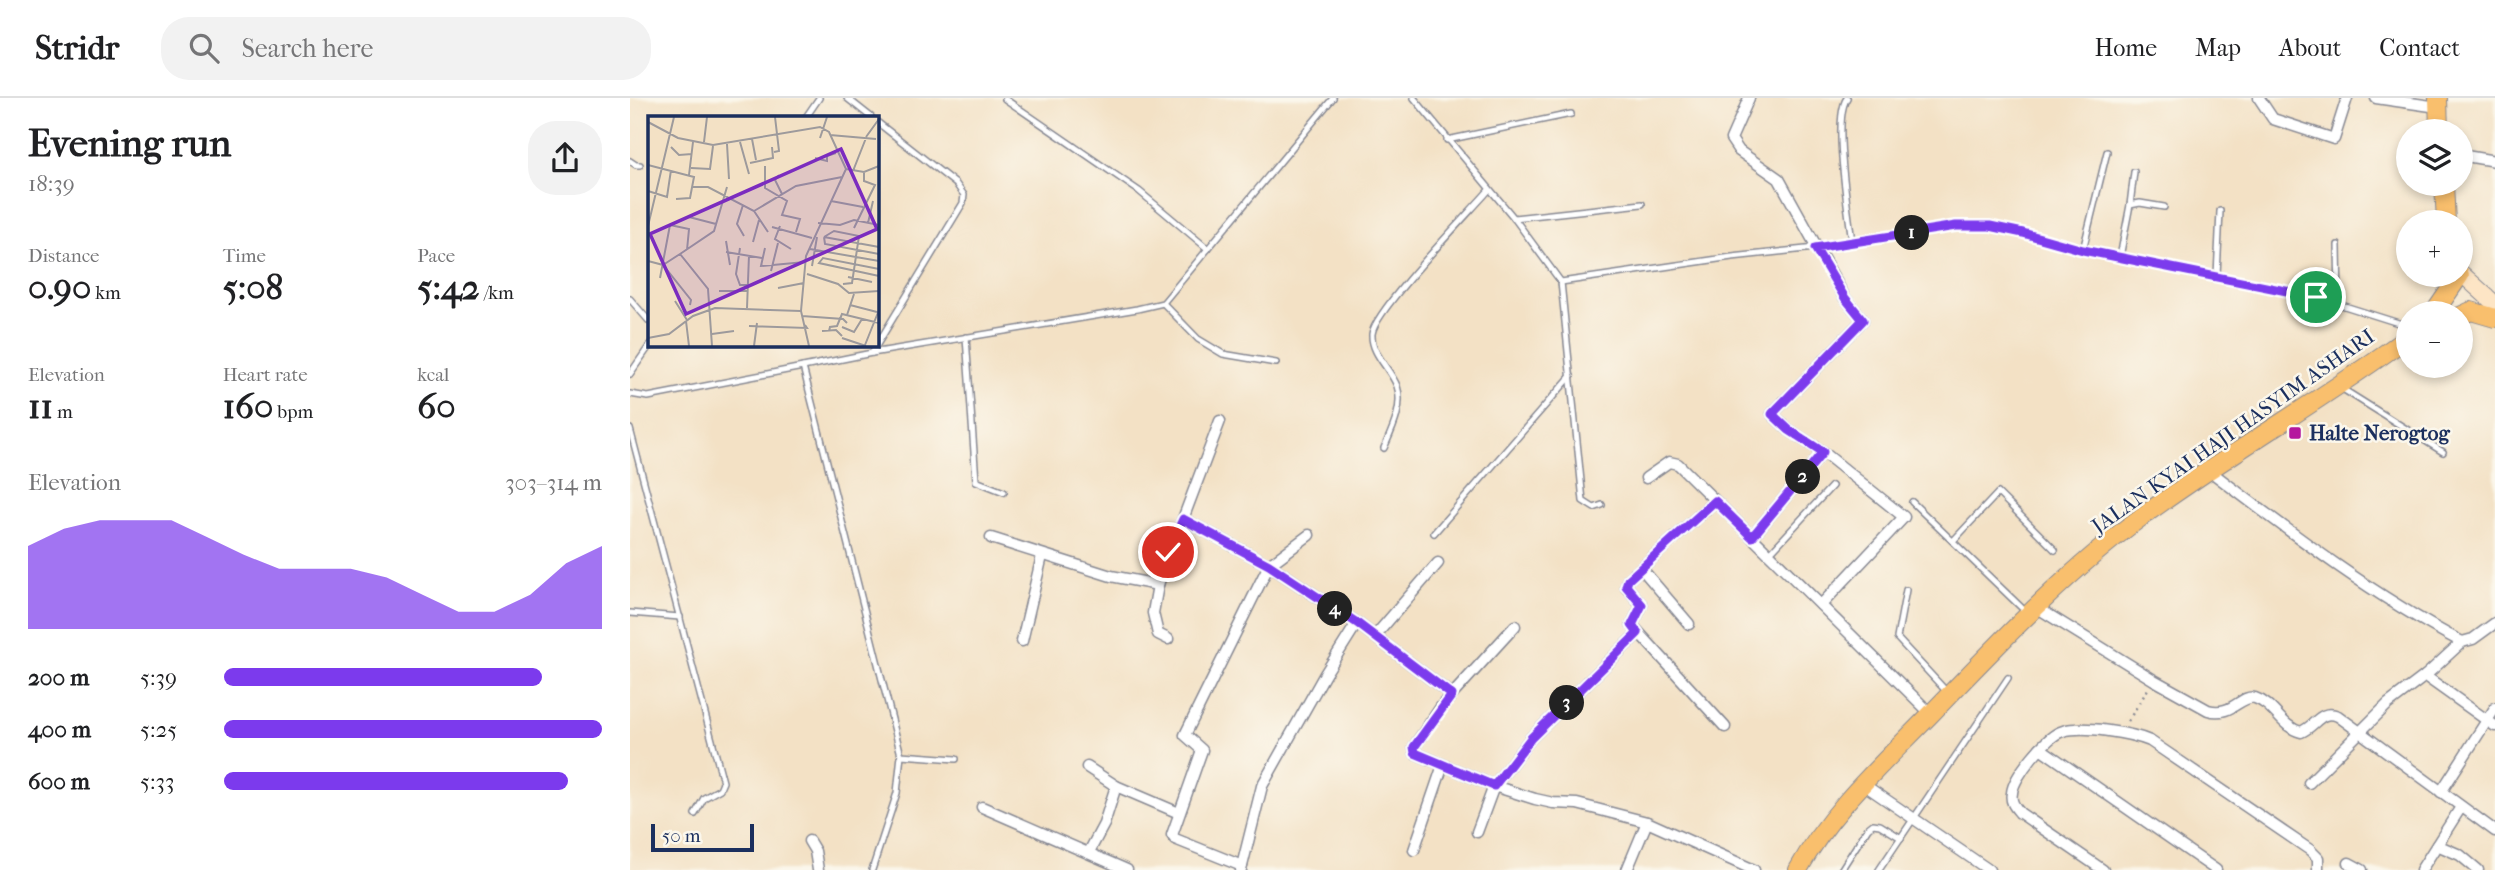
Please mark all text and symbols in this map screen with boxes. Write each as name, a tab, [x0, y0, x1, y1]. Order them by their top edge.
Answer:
search box	[161, 17, 651, 80]
text: Stridr	[35, 29, 119, 68]
icon: search	[185, 29, 223, 67]
text: Search here	[241, 33, 373, 64]
text: Home	[2095, 34, 2157, 62]
text: Map	[2195, 34, 2241, 62]
text: About	[2279, 34, 2341, 62]
text: Contact	[2379, 34, 2460, 62]
inset map	[648, 116, 878, 346]
map controls	[2396, 119, 2473, 378]
button: layers	[2396, 119, 2473, 196]
text: Evening run	[28, 121, 231, 166]
button: share	[528, 121, 602, 195]
text: 18:39	[28, 170, 75, 197]
button: +	[2396, 210, 2473, 287]
pin: 1	[1894, 216, 1930, 250]
text: 1	[1908, 221, 1915, 243]
text: Distance	[28, 245, 99, 267]
text: Time	[223, 245, 266, 267]
text: Pace	[417, 245, 455, 267]
text: 0.90	[28, 267, 91, 308]
text: 5:08	[223, 267, 283, 308]
text: 5:42	[417, 267, 480, 308]
pin	[2286, 267, 2346, 327]
icon: arrive	[2297, 278, 2335, 316]
text: km	[91, 282, 121, 304]
text: /km	[480, 282, 514, 304]
button: −	[2396, 301, 2473, 378]
street label: JALAN KYAI HAJI HASYIM ASHARI	[2086, 324, 2379, 539]
text: Elevation	[28, 364, 105, 386]
text: Heart rate	[223, 364, 308, 386]
text: kcal	[417, 364, 449, 386]
text: 11	[28, 386, 53, 427]
text: 160	[223, 386, 273, 427]
text: 60	[417, 386, 456, 427]
text: m	[53, 401, 73, 423]
text: bpm	[273, 401, 313, 423]
place label: Halte Nerogtog	[2309, 421, 2450, 445]
marker: Halte Nerogtog	[2287, 425, 2303, 441]
pin: 2	[1786, 460, 1820, 494]
text: 2	[1798, 465, 1807, 487]
text: Elevation	[28, 469, 121, 496]
text: 303–314 m	[505, 469, 602, 496]
pin	[1138, 522, 1198, 582]
icon: check	[1149, 533, 1187, 571]
pin: 4	[1318, 592, 1352, 626]
text: 4	[1329, 597, 1340, 619]
text: 200 m	[28, 664, 89, 691]
text: 5:39	[140, 664, 177, 691]
pin: 3	[1550, 686, 1584, 720]
text: 3	[1563, 691, 1570, 713]
text: 400 m	[28, 716, 91, 743]
text: 5:25	[140, 716, 177, 743]
text: 600 m	[28, 768, 90, 795]
text: 5:33	[140, 768, 174, 795]
scale bar	[651, 821, 754, 853]
text: 50 m	[662, 825, 701, 847]

